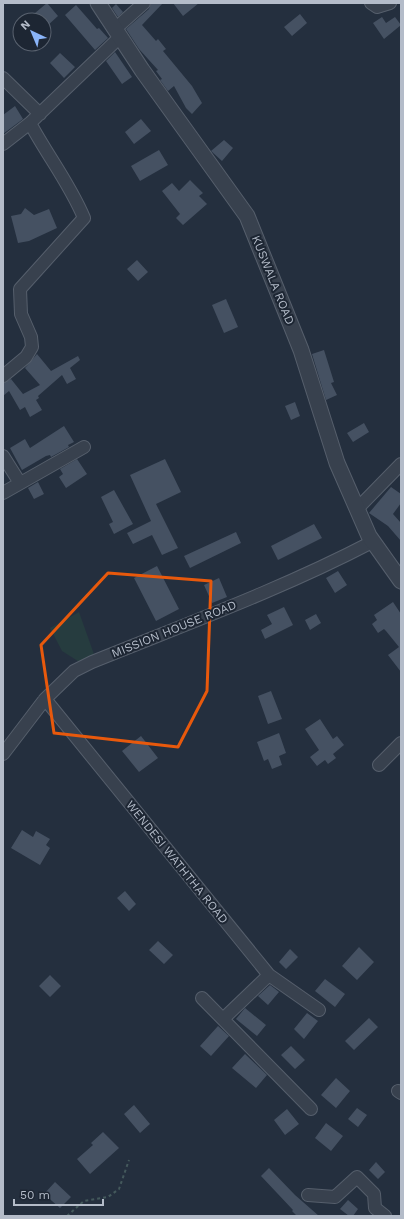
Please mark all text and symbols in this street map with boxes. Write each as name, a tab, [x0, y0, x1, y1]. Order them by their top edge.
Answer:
north arrow	[12, 12, 52, 52]
text: N	[18, 18, 33, 33]
street label: KUSWALA ROAD	[249, 233, 297, 327]
street label: MISSION HOUSE ROAD	[109, 597, 239, 661]
street label: WENDESI WATHTHA ROAD	[123, 798, 231, 926]
scale bar	[14, 1181, 103, 1207]
text: 50 m	[20, 1188, 50, 1202]

